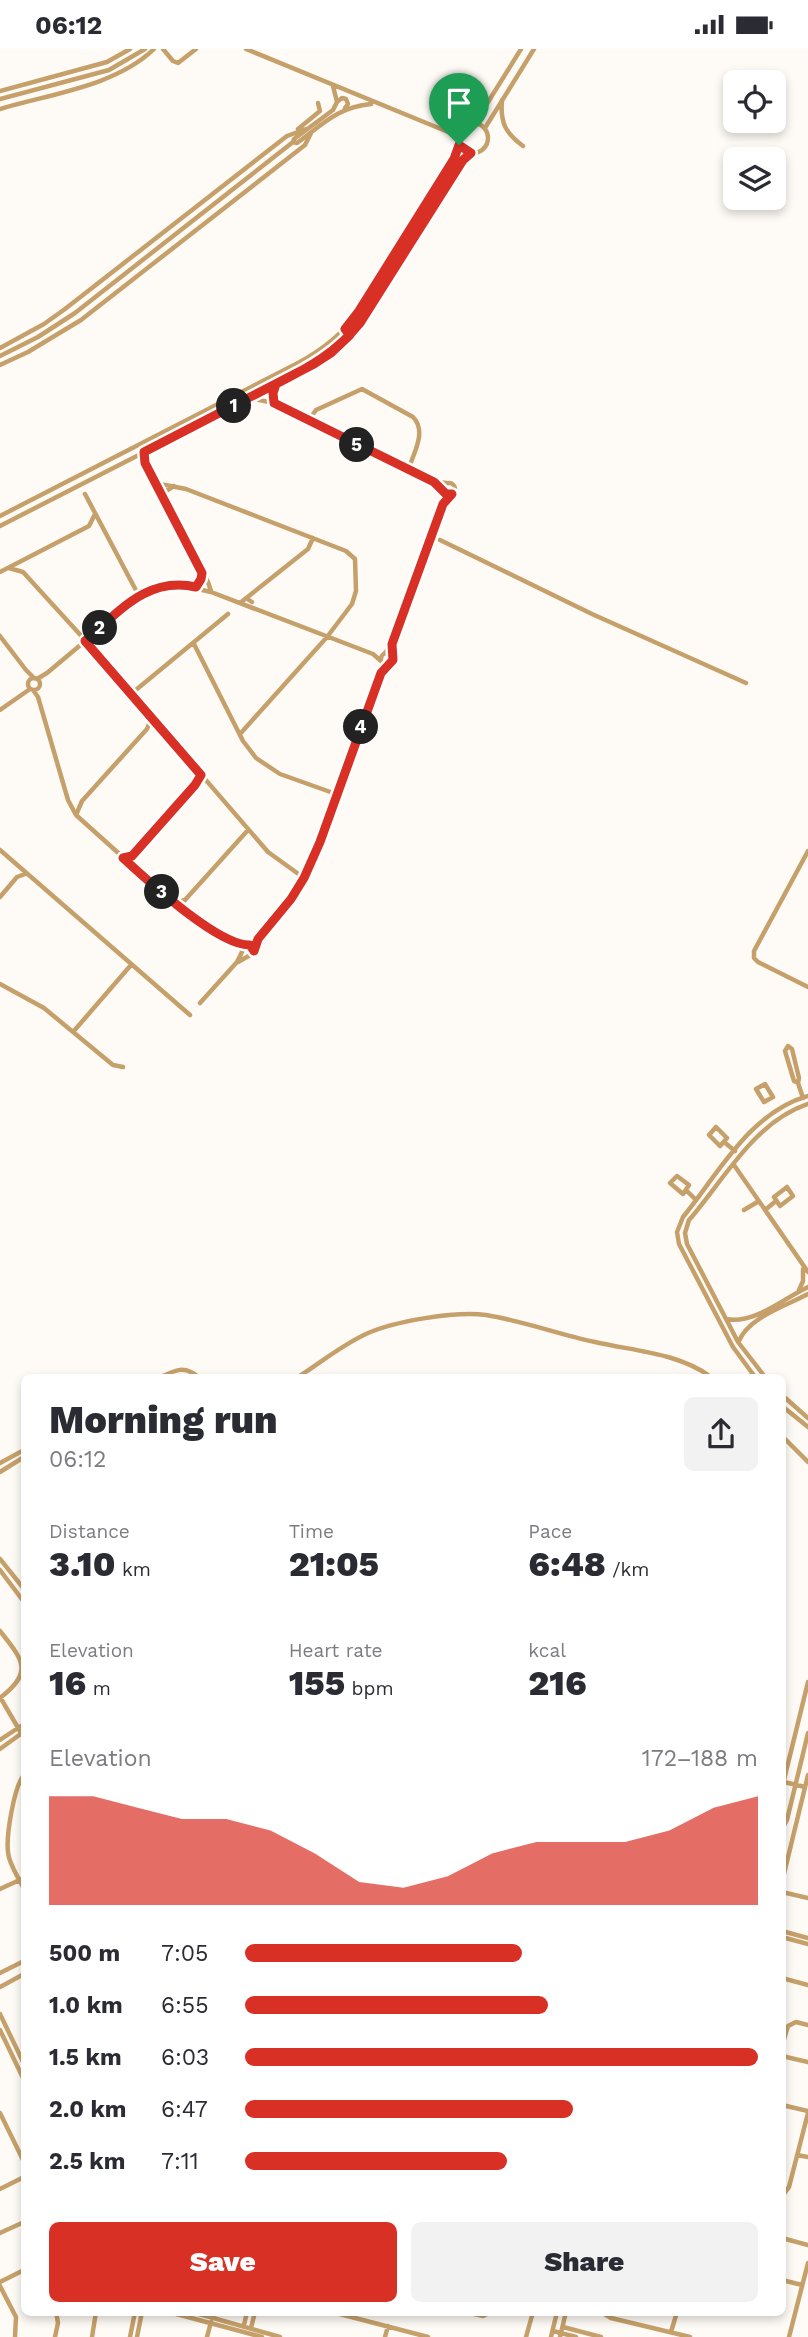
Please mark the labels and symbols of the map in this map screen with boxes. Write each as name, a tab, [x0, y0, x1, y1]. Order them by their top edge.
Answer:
pin	[429, 73, 489, 145]
pin: 1	[216, 389, 252, 423]
pin: 5	[340, 427, 374, 463]
pin: 2	[82, 611, 118, 645]
pin: 4	[344, 709, 378, 745]
pin: 3	[144, 875, 180, 909]

